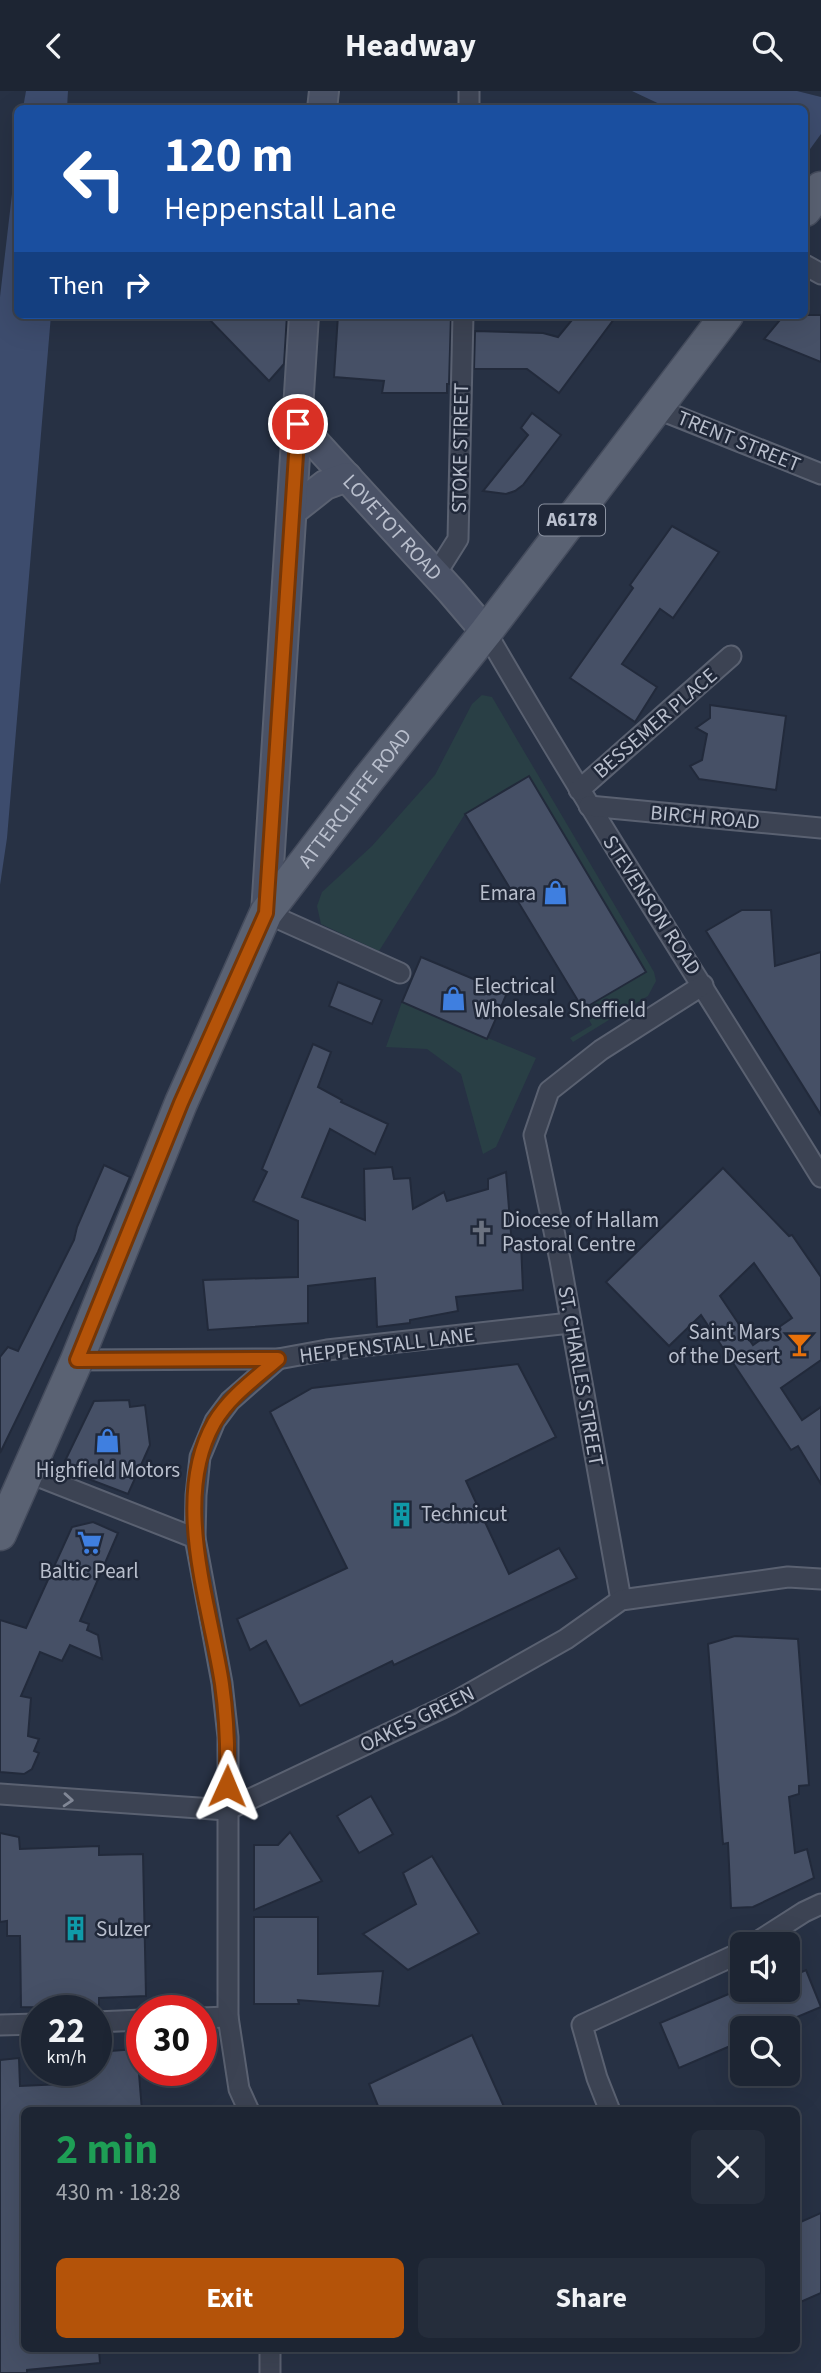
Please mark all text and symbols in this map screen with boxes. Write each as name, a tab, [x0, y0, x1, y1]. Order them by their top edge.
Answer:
text: Headway	[345, 23, 476, 69]
icon: back	[35, 27, 73, 65]
icon: search	[748, 27, 786, 65]
text: 120 m	[164, 121, 293, 191]
icon: left	[49, 133, 140, 224]
text: Heppenstall Lane	[164, 186, 396, 232]
icon: right	[118, 266, 156, 304]
text: Then	[49, 267, 104, 304]
street label: STOKE STREET	[444, 383, 476, 513]
pin	[268, 394, 328, 454]
street label: TRENT STREET	[673, 403, 805, 479]
icon: arrive	[279, 405, 317, 443]
street label: LOVETOT ROAD	[336, 467, 449, 587]
road number: A6178	[539, 505, 605, 535]
street label: BESSEMER PLACE	[586, 661, 724, 785]
street label: ATTERCLIFFE ROAD	[291, 722, 419, 874]
street label: BIRCH ROAD	[649, 797, 761, 837]
street label: STEVENSON ROAD	[595, 829, 709, 981]
place label: Emara	[480, 878, 536, 908]
shop icon: Emara	[542, 879, 570, 907]
place label: Electrical Wholesale Sheffield	[474, 971, 646, 1025]
shop icon: Electrical Wholesale Sheffield	[440, 984, 468, 1012]
place label: Diocese of Hallam Pastoral Centre	[502, 1205, 659, 1259]
church icon: Diocese of Hallam Pastoral Centre	[468, 1218, 496, 1246]
street label: ST. CHARLES STREET	[550, 1284, 612, 1468]
place label: Saint Mars of the Desert	[668, 1317, 780, 1371]
street label: HEPPENSTALL LANE	[297, 1319, 477, 1371]
bar icon: Saint Mars of the Desert	[786, 1330, 814, 1358]
shop icon: Highfield Motors	[94, 1427, 122, 1455]
place label: Highfield Motors	[36, 1455, 180, 1485]
place label: Technicut	[421, 1499, 507, 1529]
building icon: Technicut	[387, 1500, 415, 1528]
supermarket icon: Baltic Pearl	[75, 1528, 103, 1556]
place label: Baltic Pearl	[39, 1556, 139, 1586]
street label: OAKES GREEN	[355, 1678, 479, 1760]
position arrow	[190, 1749, 264, 1823]
one-way arrow	[63, 1793, 74, 1808]
place label: Sulzer	[96, 1914, 151, 1944]
building icon: Sulzer	[62, 1915, 90, 1943]
map controls	[730, 1932, 800, 2086]
button: sound	[730, 1932, 800, 2002]
speed limit sign: 30	[126, 1995, 217, 2086]
text: 22	[48, 2006, 85, 2056]
button: search	[730, 2016, 800, 2086]
text: km/h	[47, 2045, 86, 2070]
text: 2 min	[56, 2120, 158, 2180]
button: close	[691, 2130, 765, 2204]
text: 430 m · 18:28	[56, 2176, 180, 2209]
button: Exit	[56, 2258, 404, 2338]
button: Share	[418, 2258, 765, 2338]

